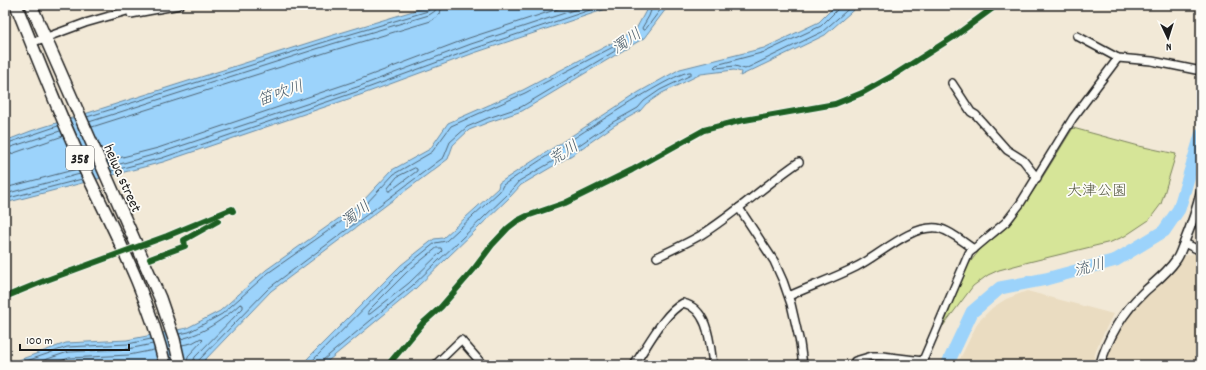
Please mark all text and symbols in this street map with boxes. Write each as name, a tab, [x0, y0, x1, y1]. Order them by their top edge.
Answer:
north arrow	[1148, 18, 1188, 58]
water label: 濁川	[608, 23, 647, 61]
text: N	[1165, 38, 1172, 54]
water label: 笛吹川	[254, 76, 307, 113]
water label: 荒川	[545, 136, 584, 172]
street label: heiwa street	[96, 141, 146, 217]
road number: 358	[66, 146, 94, 170]
park label: 大津公園	[1067, 181, 1127, 203]
water label: 濁川	[337, 196, 376, 234]
water label: 流川	[1071, 253, 1108, 283]
scale bar	[20, 326, 129, 352]
text: 100 m	[26, 333, 53, 350]

